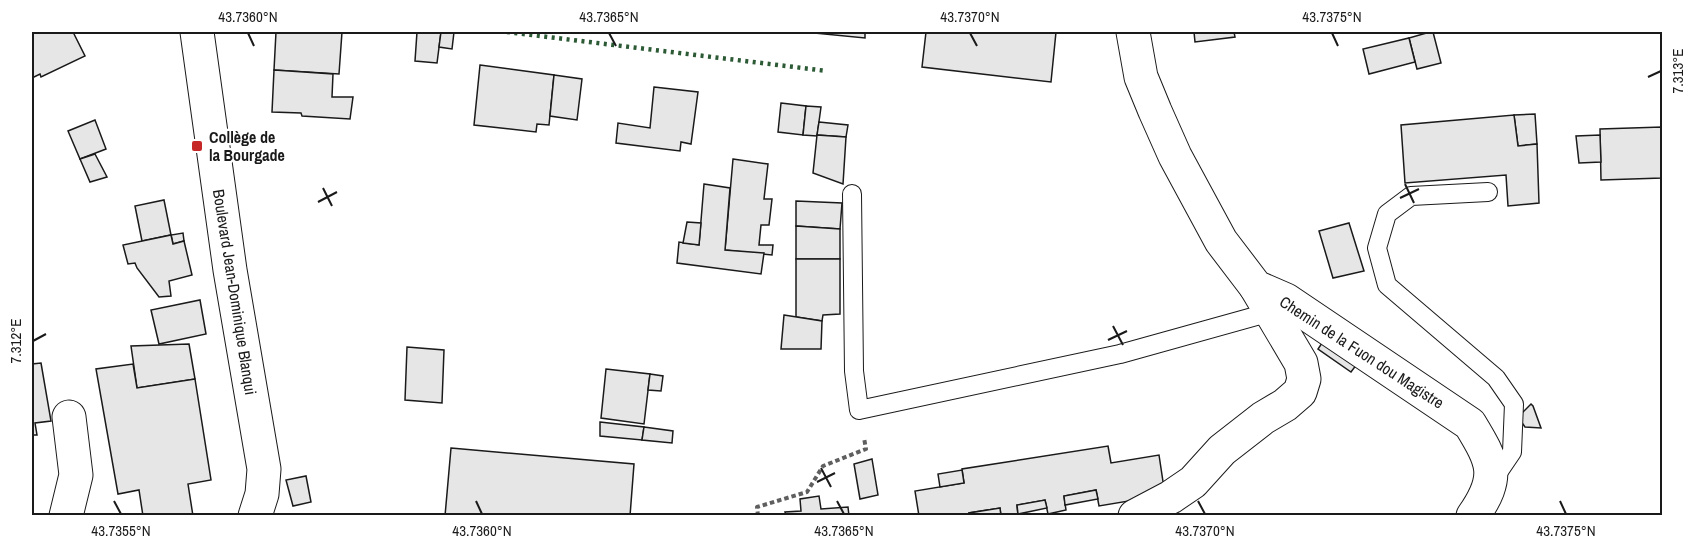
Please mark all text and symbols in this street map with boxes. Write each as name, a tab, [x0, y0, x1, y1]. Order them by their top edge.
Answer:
text: 43.7360°N	[218, 6, 278, 27]
text: 43.7365°N	[579, 6, 639, 27]
text: 43.7370°N	[940, 6, 1000, 27]
text: 43.7375°N	[1302, 6, 1362, 27]
text: 7.313°E	[1667, 49, 1688, 94]
place label: Collège de la Bourgade	[209, 126, 285, 166]
marker: Collège de la Bourgade	[190, 139, 204, 153]
street label: Boulevard Jean-Dominique Blanqui	[208, 188, 262, 396]
street label: Chemin de la Fuon dou Magistre	[1276, 291, 1448, 413]
text: 7.312°E	[5, 319, 26, 364]
text: 43.7355°N	[91, 520, 151, 541]
text: 43.7360°N	[452, 520, 512, 541]
text: 43.7365°N	[814, 520, 874, 541]
text: 43.7370°N	[1175, 520, 1235, 541]
text: 43.7375°N	[1536, 520, 1596, 541]

